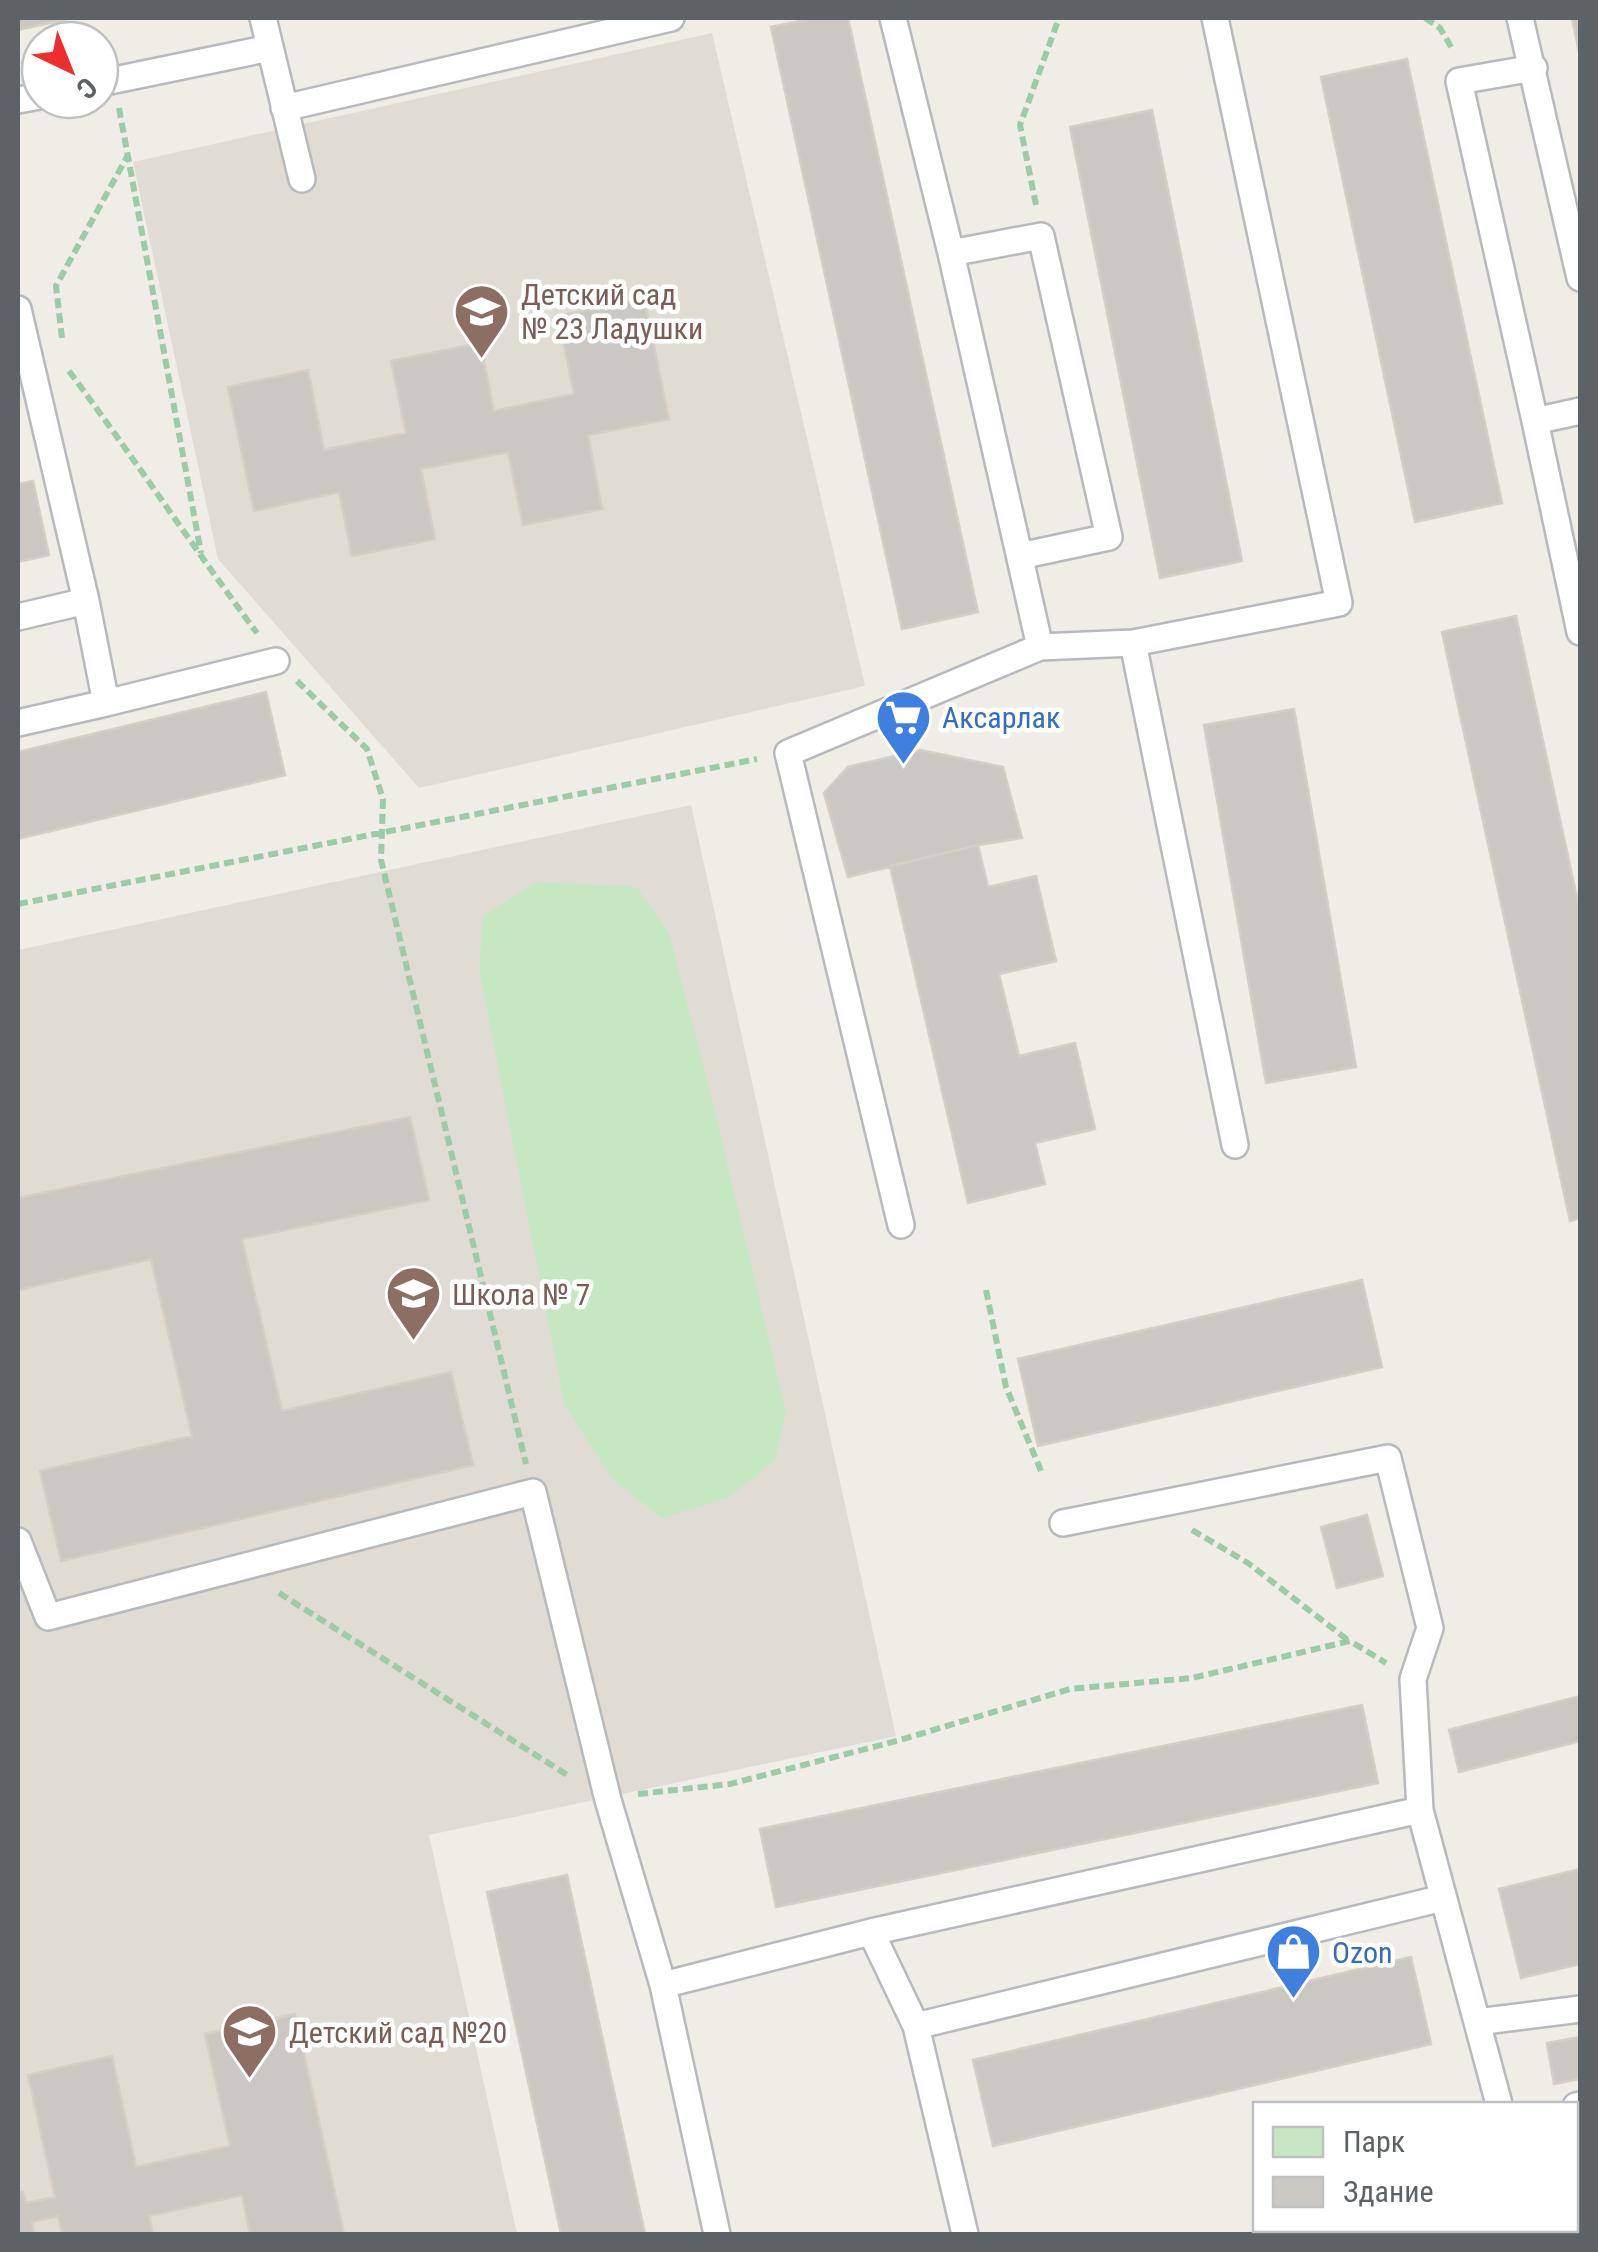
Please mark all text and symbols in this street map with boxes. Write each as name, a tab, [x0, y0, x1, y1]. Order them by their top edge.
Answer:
north arrow	[20, 20, 120, 120]
text: С	[70, 70, 104, 105]
place label: Детский сад № 23 Ладушки	[521, 277, 703, 346]
school or university icon: Детский сад № 23 Ладушки	[452, 281, 512, 360]
supermarket icon: Аксарлак	[873, 687, 933, 766]
place label: Аксарлак	[942, 700, 1060, 735]
school or university icon: Школа № 7	[383, 1264, 443, 1343]
place label: Школа № 7	[452, 1277, 590, 1312]
shop icon: Ozon	[1263, 1922, 1323, 2001]
place label: Ozon	[1332, 1935, 1393, 1970]
school or university icon: Детский сад №20	[220, 2002, 280, 2081]
place label: Детский сад №20	[289, 2015, 507, 2050]
legend	[1253, 2102, 1578, 2232]
text: Парк	[1343, 2124, 1405, 2159]
text: Здание	[1343, 2174, 1434, 2209]

